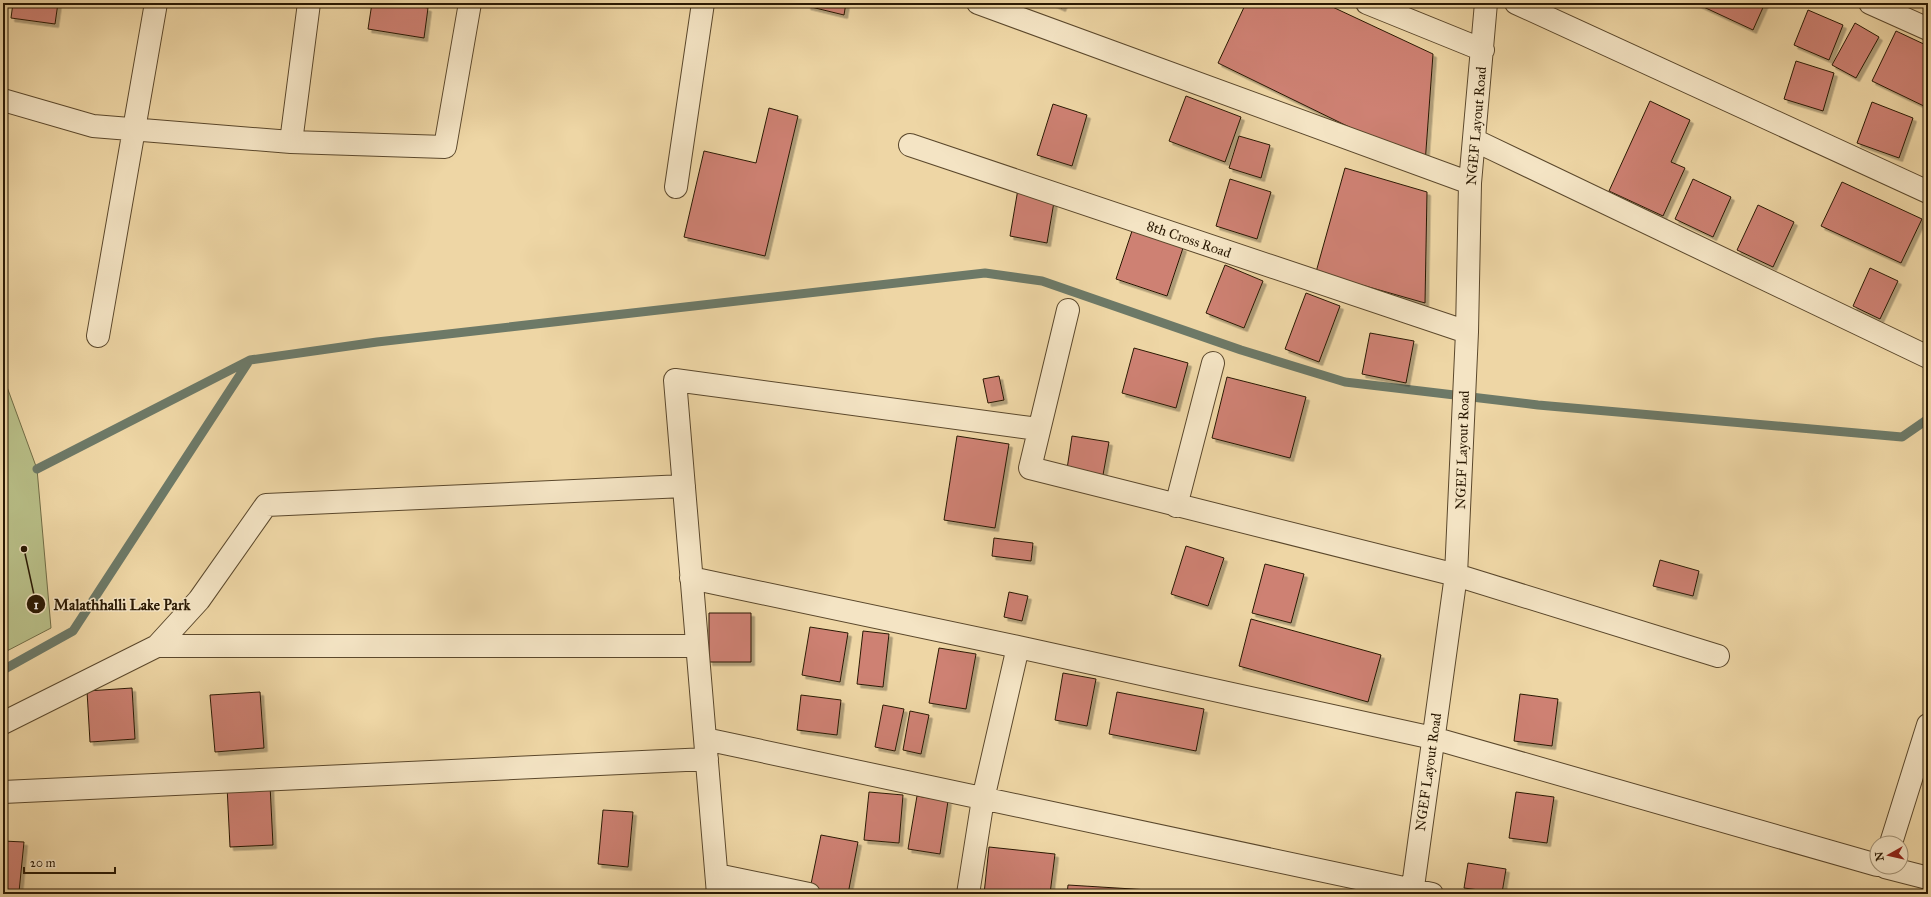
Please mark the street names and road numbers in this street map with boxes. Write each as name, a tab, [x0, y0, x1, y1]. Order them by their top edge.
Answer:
street label: NGEF Layout Road	[1463, 66, 1490, 186]
street label: 8th Cross Road	[1144, 217, 1233, 262]
street label: NGEF Layout Road	[1452, 390, 1473, 510]
street label: NGEF Layout Road	[1412, 712, 1445, 832]

